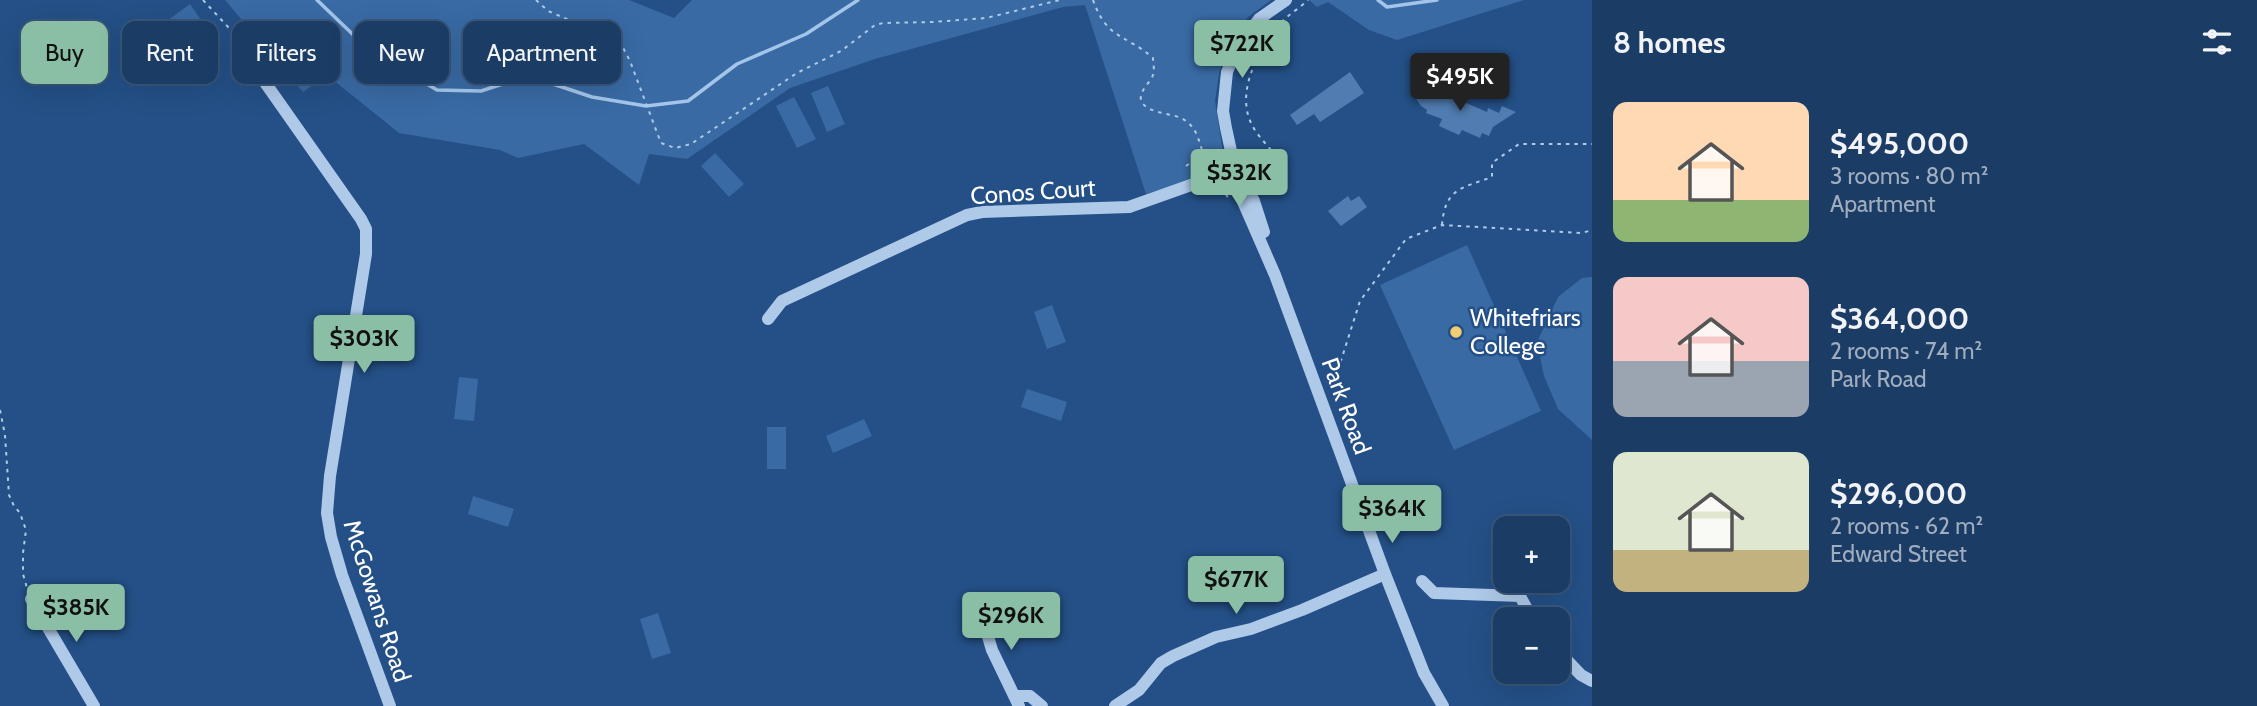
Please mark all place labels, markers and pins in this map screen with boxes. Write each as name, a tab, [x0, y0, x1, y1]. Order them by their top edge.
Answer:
pin: $722K	[1193, 20, 1291, 80]
pin: $495K	[1411, 54, 1509, 113]
pin: $532K	[1190, 150, 1288, 209]
place label: Whitefriars College	[1470, 303, 1581, 360]
pin: $303K	[315, 316, 413, 375]
marker: Whitefriars College	[1448, 324, 1464, 340]
pin: $364K	[1343, 486, 1441, 545]
pin: $677K	[1187, 556, 1285, 616]
pin: $385K	[27, 584, 125, 644]
pin: $296K	[962, 592, 1060, 652]

